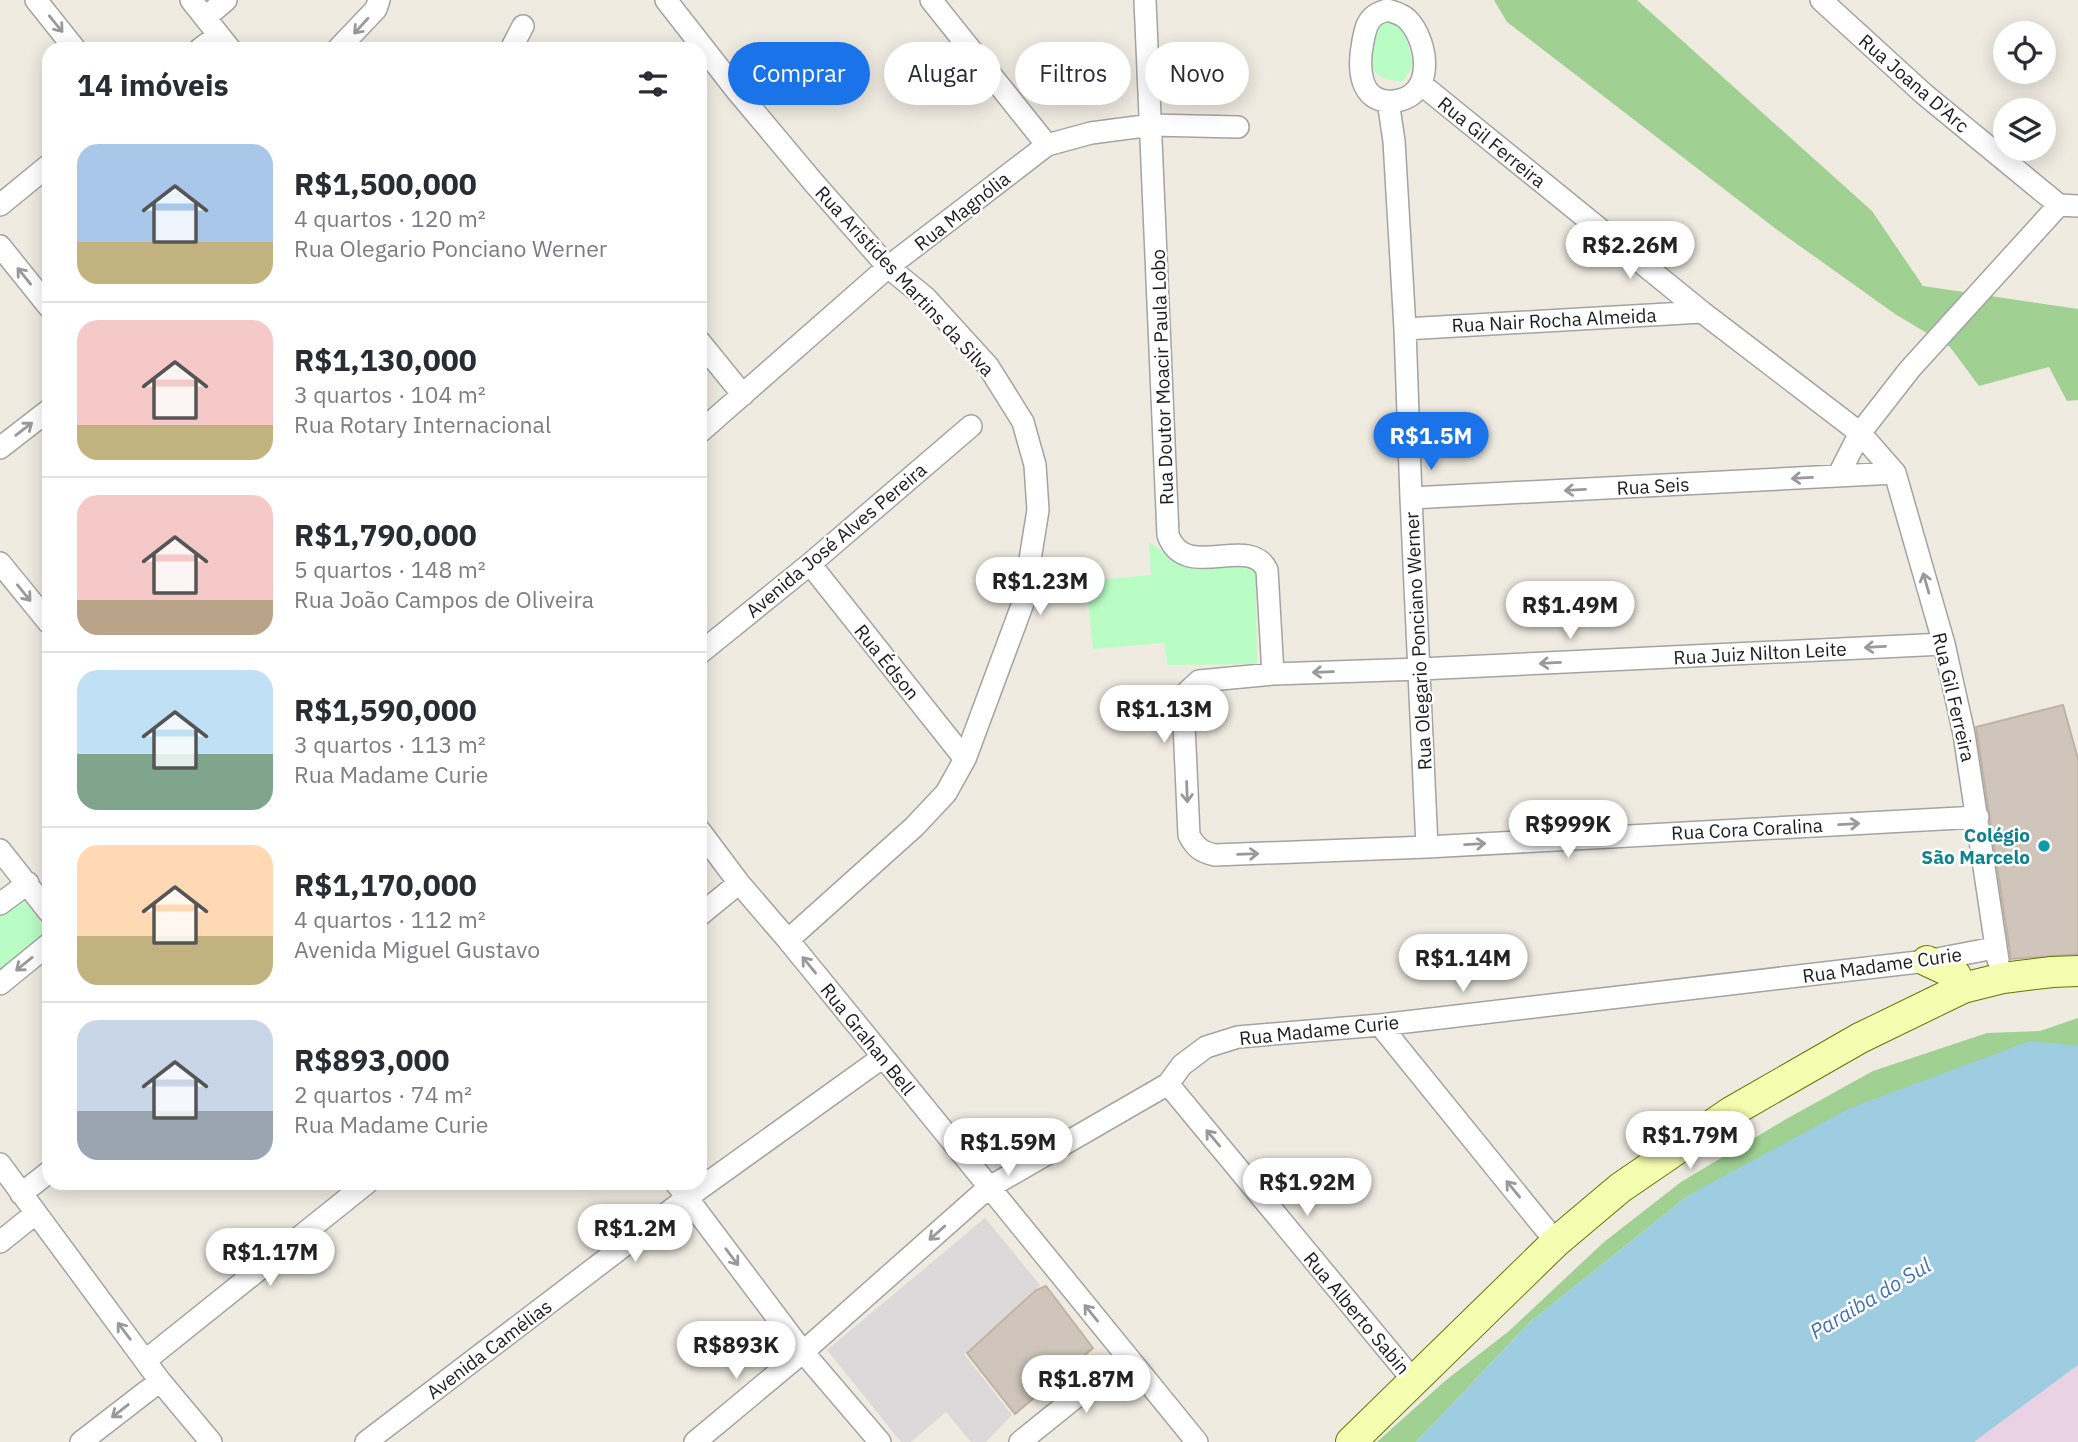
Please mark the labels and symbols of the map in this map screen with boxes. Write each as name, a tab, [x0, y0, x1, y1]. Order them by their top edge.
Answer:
one-way arrow	[48, 15, 63, 33]
one-way arrow	[352, 17, 369, 34]
street label: Rua Joana D'Arc	[1854, 29, 1974, 138]
street label: Rua Gil Ferreira	[1433, 91, 1551, 193]
street label: Rua Magnólia	[909, 166, 1015, 256]
street label: Rua Aristides Martins da Silva	[810, 181, 1000, 381]
pin: R$2.26M	[1565, 222, 1695, 281]
street label: Rua Doutor Moacir Paula Lobo	[1146, 249, 1178, 505]
one-way arrow	[17, 268, 32, 286]
street label: Rua Nair Rocha Almeida	[1451, 303, 1657, 337]
pin: R$1.5M	[1374, 412, 1488, 472]
one-way arrow	[15, 422, 33, 437]
street label: Avenida José Alves Pereira	[741, 457, 931, 623]
street label: Rua Seis	[1616, 472, 1690, 500]
one-way arrow	[1791, 472, 1814, 485]
one-way arrow	[1564, 483, 1587, 496]
street label: Rua Olegario Ponciano Werner	[1399, 511, 1437, 771]
pin: R$1.23M	[975, 558, 1105, 617]
one-way arrow	[1919, 572, 1932, 594]
pin: R$1.49M	[1505, 582, 1635, 641]
one-way arrow	[17, 583, 32, 601]
street label: Rua Édson	[849, 619, 925, 705]
street label: Rua Gil Ferreira	[1927, 630, 1981, 764]
street label: Rua Juiz Nilton Leite	[1673, 636, 1847, 670]
one-way arrow	[1864, 641, 1887, 654]
one-way arrow	[1539, 657, 1562, 670]
one-way arrow	[1312, 665, 1335, 679]
pin: R$1.13M	[1099, 686, 1229, 745]
one-way arrow	[1180, 780, 1193, 803]
pin: R$999K	[1511, 800, 1625, 860]
street label: Rua Cora Coralina	[1671, 813, 1823, 845]
one-way arrow	[1837, 817, 1860, 830]
place label: Colégio São Marcelo	[1921, 823, 2030, 869]
one-way arrow	[1463, 837, 1486, 850]
marker: Colégio São Marcelo	[2036, 838, 2052, 854]
one-way arrow	[1236, 847, 1259, 860]
pin: R$1.14M	[1398, 934, 1528, 994]
street label: Rua Madame Curie	[1801, 942, 1963, 988]
one-way arrow	[16, 956, 34, 972]
one-way arrow	[801, 957, 817, 975]
street label: Rua Grahan Bell	[816, 978, 920, 1100]
street label: Rua Madame Curie	[1238, 1010, 1400, 1050]
pin: R$1.79M	[1625, 1112, 1755, 1171]
pin: R$1.59M	[943, 1118, 1073, 1178]
one-way arrow	[1205, 1130, 1221, 1148]
pin: R$1.92M	[1242, 1158, 1372, 1218]
one-way arrow	[1506, 1181, 1521, 1199]
pin: R$1.2M	[578, 1204, 692, 1264]
one-way arrow	[928, 1225, 946, 1241]
pin: R$1.17M	[205, 1228, 335, 1288]
one-way arrow	[725, 1247, 740, 1266]
street label: Rua Alberto Sabin	[1299, 1247, 1415, 1379]
water label: Paraiba do Sul	[1804, 1251, 1936, 1345]
street label: Avenida Camélias	[422, 1294, 556, 1404]
one-way arrow	[1084, 1305, 1099, 1323]
one-way arrow	[117, 1322, 132, 1340]
pin: R$893K	[679, 1322, 793, 1381]
pin: R$1.87M	[1021, 1356, 1151, 1415]
one-way arrow	[112, 1404, 130, 1419]

